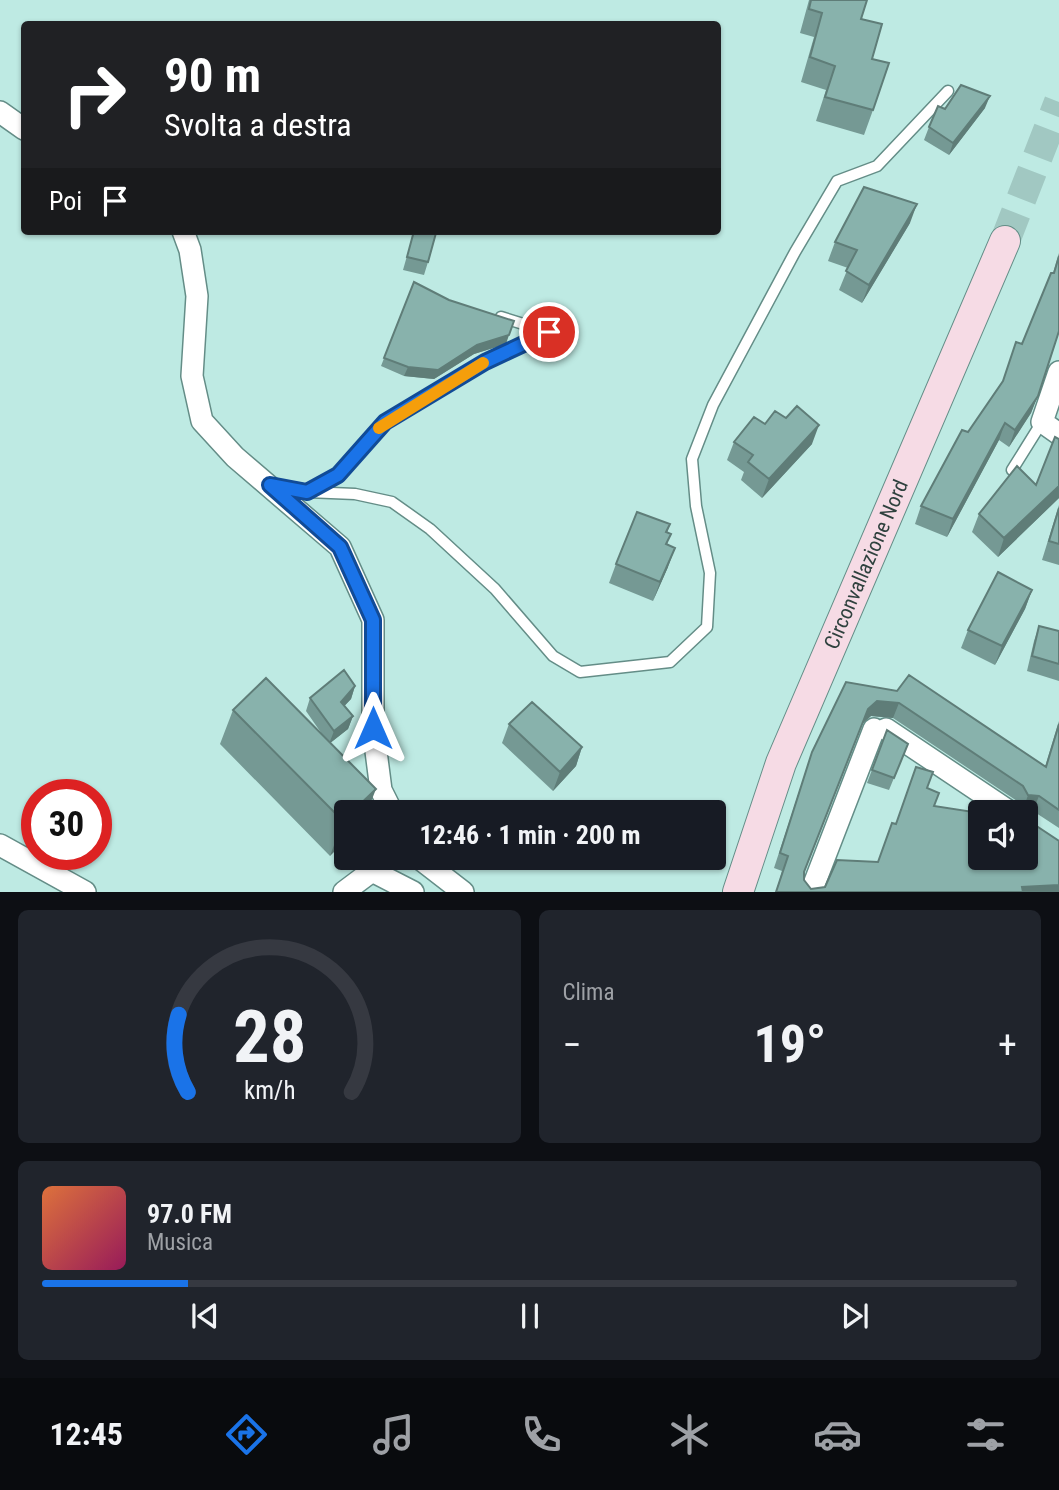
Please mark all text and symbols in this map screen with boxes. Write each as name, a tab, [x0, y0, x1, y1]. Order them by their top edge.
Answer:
text: 90 m	[164, 47, 261, 104]
icon: right	[49, 49, 140, 140]
text: Svolta a destra	[164, 106, 352, 144]
icon: arrive	[96, 182, 134, 220]
text: Poi	[49, 186, 82, 216]
pin	[519, 302, 579, 362]
icon: arrive	[530, 313, 568, 351]
street label: Circonvallazione Nord	[819, 476, 913, 653]
position arrow	[336, 691, 410, 765]
speed limit sign: 30	[21, 779, 112, 870]
map controls	[968, 800, 1038, 870]
button: sound	[968, 800, 1038, 870]
text: 12:46 · 1 min · 200 m	[420, 820, 640, 850]
text: Clima	[563, 979, 614, 1006]
text: 28	[232, 995, 306, 1081]
text: 19°	[753, 1014, 826, 1075]
text: −	[563, 1023, 582, 1067]
text: +	[998, 1023, 1017, 1067]
text: km/h	[244, 1076, 295, 1105]
text: 97.0 FM	[147, 1199, 232, 1229]
text: Musica	[147, 1229, 213, 1256]
icon: previous	[186, 1297, 224, 1335]
icon: pause	[511, 1297, 549, 1335]
icon: next	[836, 1297, 874, 1335]
icon: directions	[222, 1410, 271, 1459]
icon: music	[369, 1410, 418, 1459]
icon: phone	[517, 1410, 566, 1459]
icon: climate	[665, 1410, 714, 1459]
icon: car	[813, 1410, 862, 1459]
icon: filters	[961, 1410, 1010, 1459]
text: 12:45	[49, 1415, 123, 1453]

